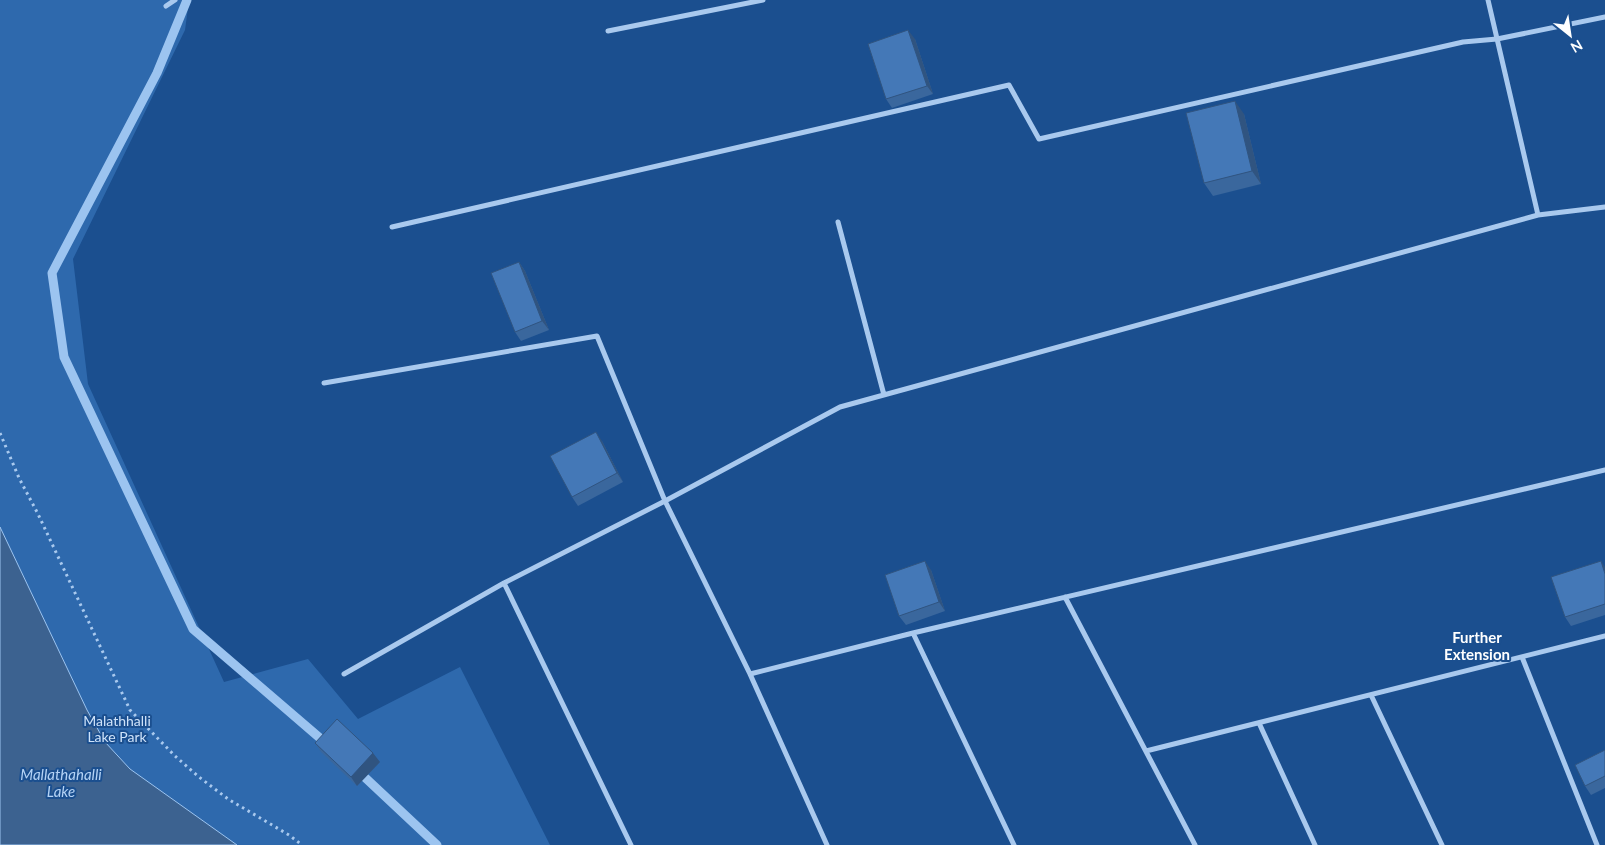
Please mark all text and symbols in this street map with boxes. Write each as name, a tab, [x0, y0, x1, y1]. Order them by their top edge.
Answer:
north arrow	[1545, 10, 1595, 60]
text: N	[1568, 37, 1586, 57]
district label: Further Extension	[1444, 628, 1510, 663]
park label: Malathhalli Lake Park	[83, 712, 151, 745]
water label: Mallathahalli Lake	[20, 765, 102, 800]

